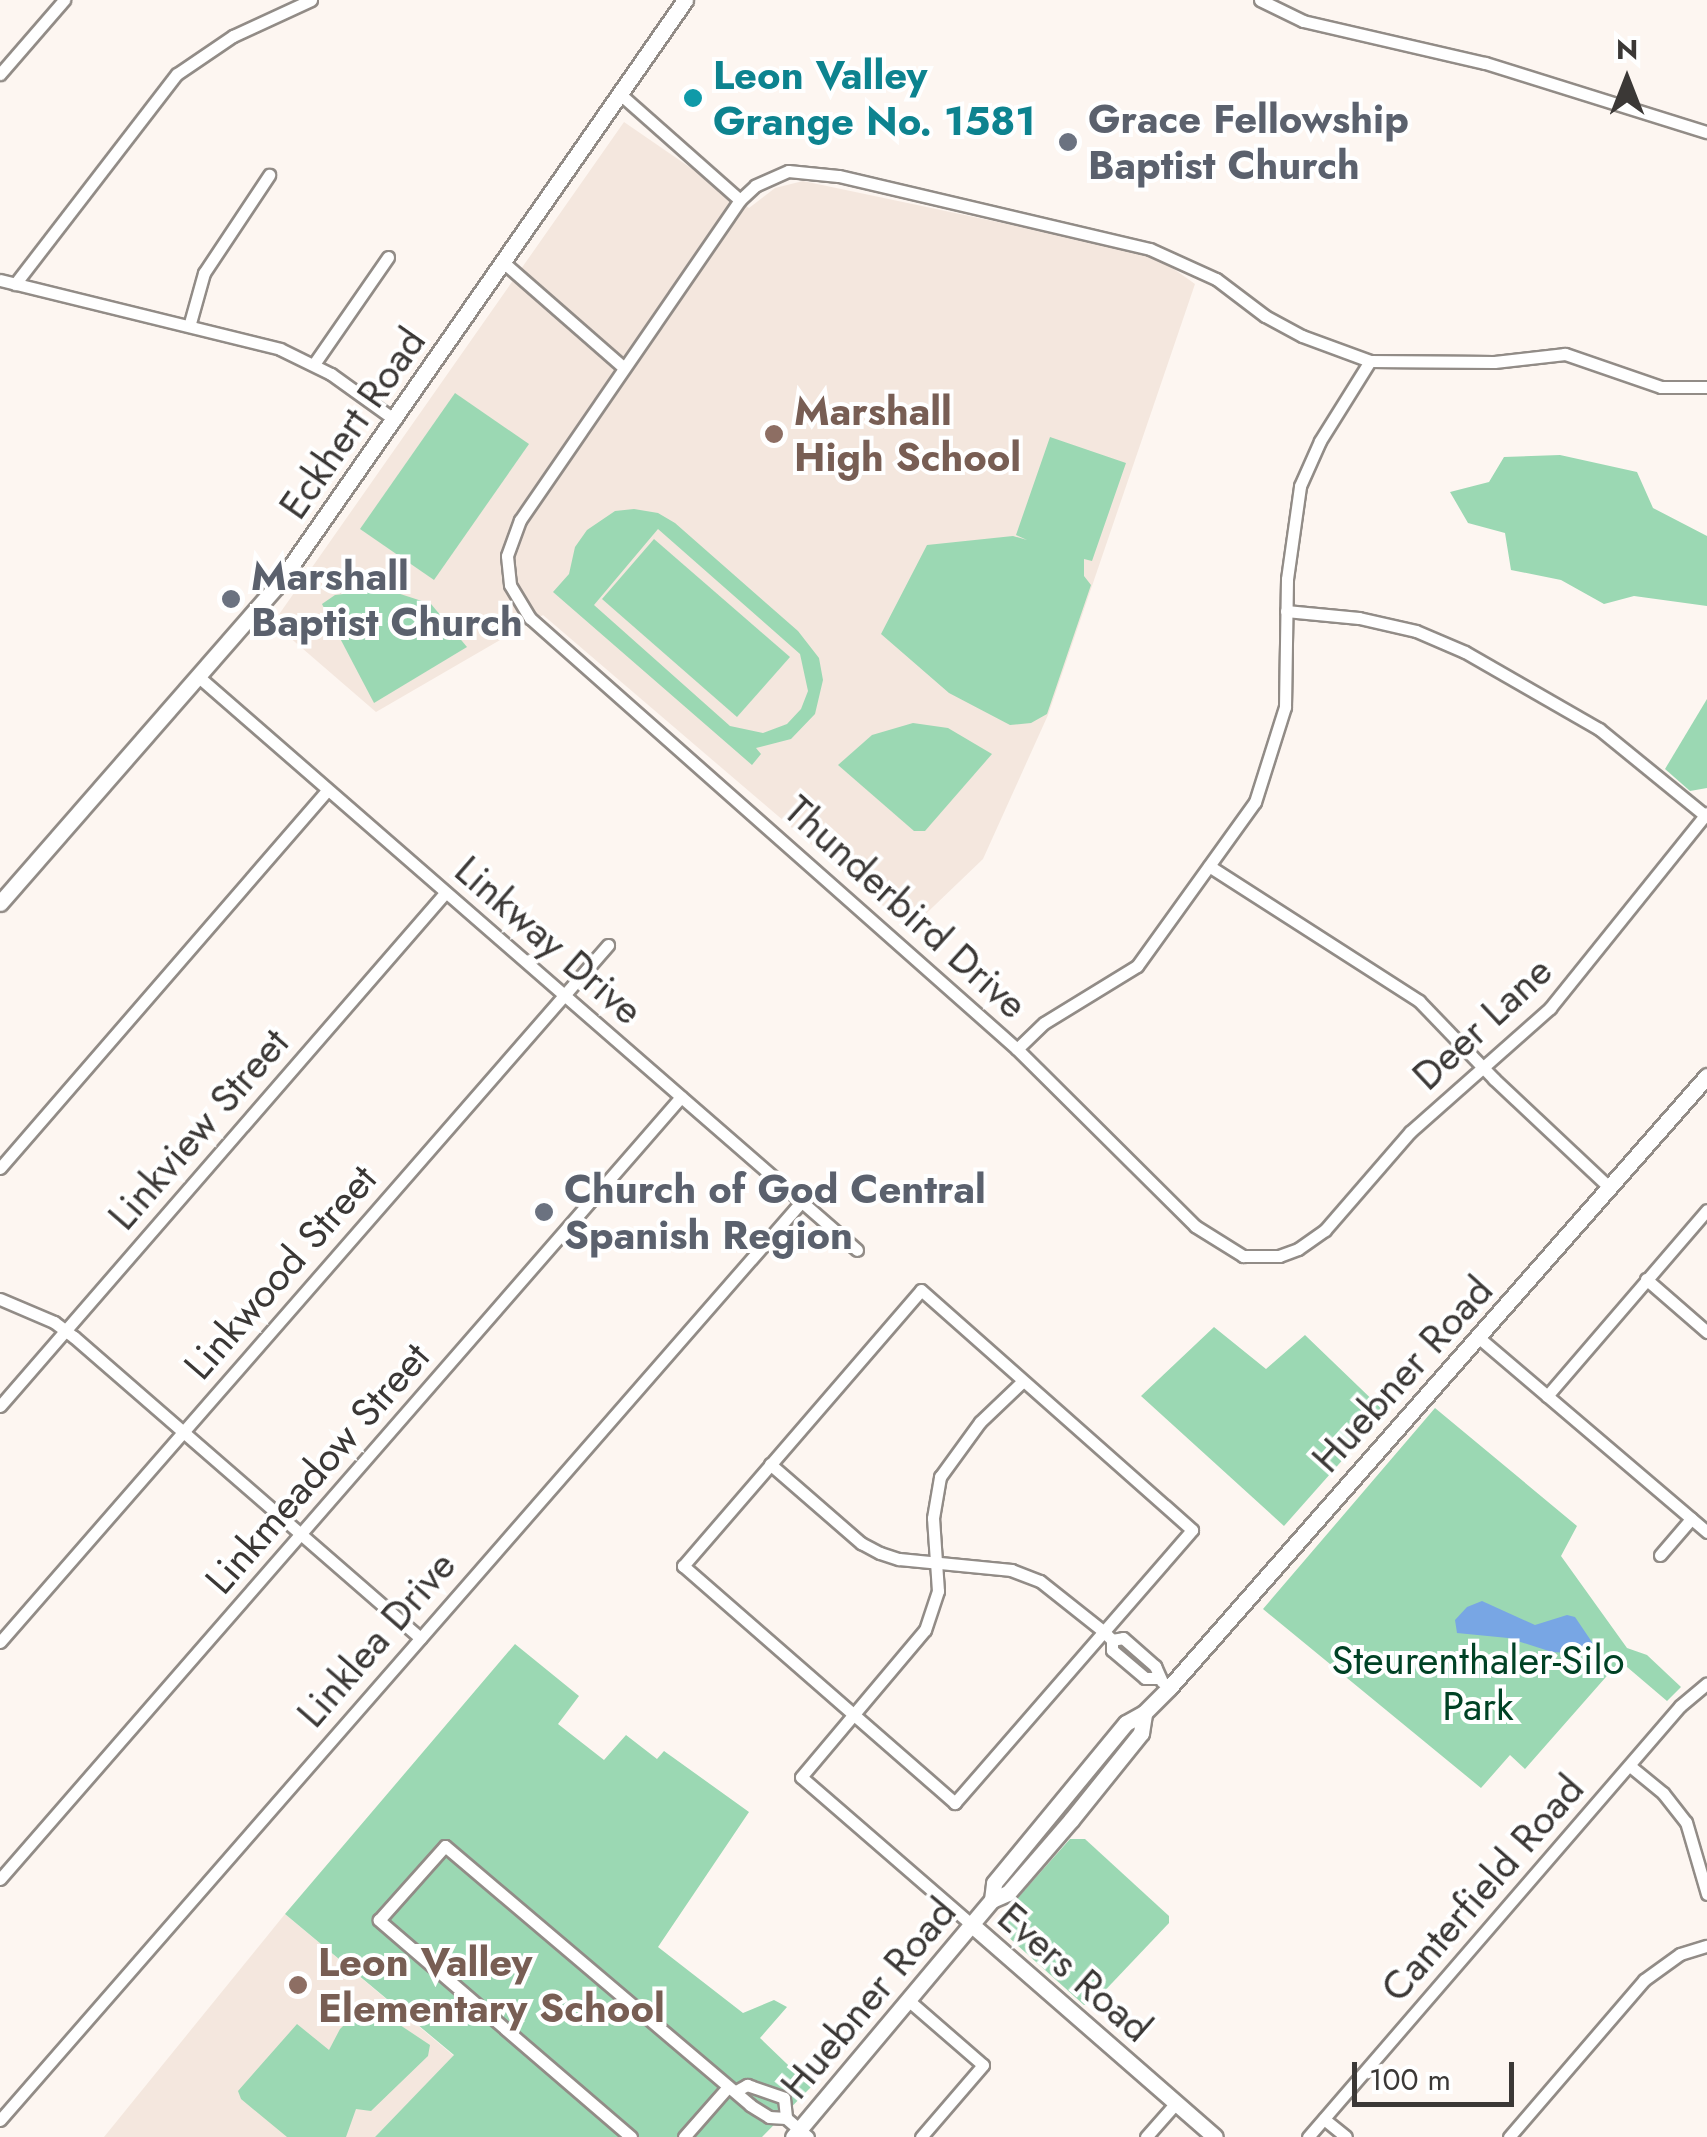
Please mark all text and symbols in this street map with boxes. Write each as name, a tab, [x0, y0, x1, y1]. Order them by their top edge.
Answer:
text: N	[1616, 29, 1638, 70]
north arrow	[1577, 30, 1677, 130]
place label: Leon Valley Grange No. 1581	[713, 51, 1036, 145]
marker: Leon Valley Grange No. 1581	[682, 87, 704, 109]
place label: Grace Fellowship Baptist Church	[1088, 95, 1409, 189]
marker: Grace Fellowship Baptist Church	[1057, 131, 1079, 153]
street label: Eckhert Road	[269, 318, 435, 528]
place label: Marshall High School	[794, 387, 1021, 481]
marker: Marshall High School	[763, 423, 785, 445]
place label: Marshall Baptist Church	[251, 552, 523, 646]
marker: Marshall Baptist Church	[220, 588, 242, 610]
street label: Thunderbird Drive	[775, 786, 1037, 1028]
street label: Linkway Drive	[446, 846, 652, 1034]
street label: Deer Lane	[1402, 946, 1562, 1100]
street label: Linkview Street	[98, 1019, 298, 1239]
street label: Linkwood Street	[174, 1155, 386, 1389]
place label: Church of God Central Spanish Region	[564, 1165, 986, 1259]
marker: Church of God Central Spanish Region	[533, 1201, 555, 1223]
street label: Huebner Road	[1302, 1266, 1502, 1482]
street label: Linkmeadow Street	[195, 1333, 439, 1603]
street label: Linklea Drive	[287, 1541, 465, 1737]
park label: Steurenthaler-Silo Park	[1332, 1636, 1624, 1730]
street label: Canterfield Road	[1371, 1765, 1593, 2011]
street label: Huebner Road	[770, 1888, 966, 2108]
street label: Evers Road	[988, 1892, 1162, 2052]
place label: Leon Valley Elementary School	[318, 1938, 665, 2032]
marker: Leon Valley Elementary School	[287, 1974, 309, 1996]
scale bar	[1357, 2042, 1520, 2104]
text: 100 m	[1369, 2058, 1451, 2101]

